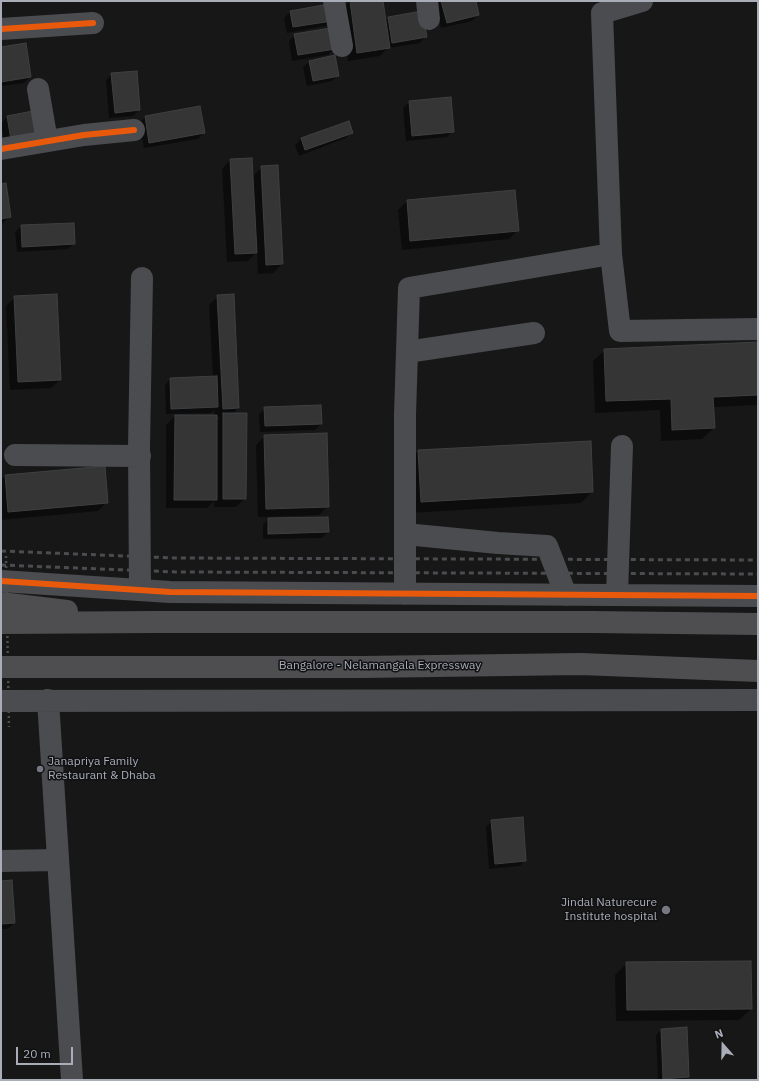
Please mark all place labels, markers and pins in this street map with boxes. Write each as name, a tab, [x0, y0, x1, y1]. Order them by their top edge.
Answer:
place label: Janapriya Family Restaurant & Dhaba	[48, 755, 156, 783]
marker: Janapriya Family Restaurant & Dhaba	[35, 764, 45, 774]
place label: Jindal Naturecure Institute hospital	[561, 896, 657, 924]
marker: Jindal Naturecure Institute hospital	[660, 904, 672, 916]

